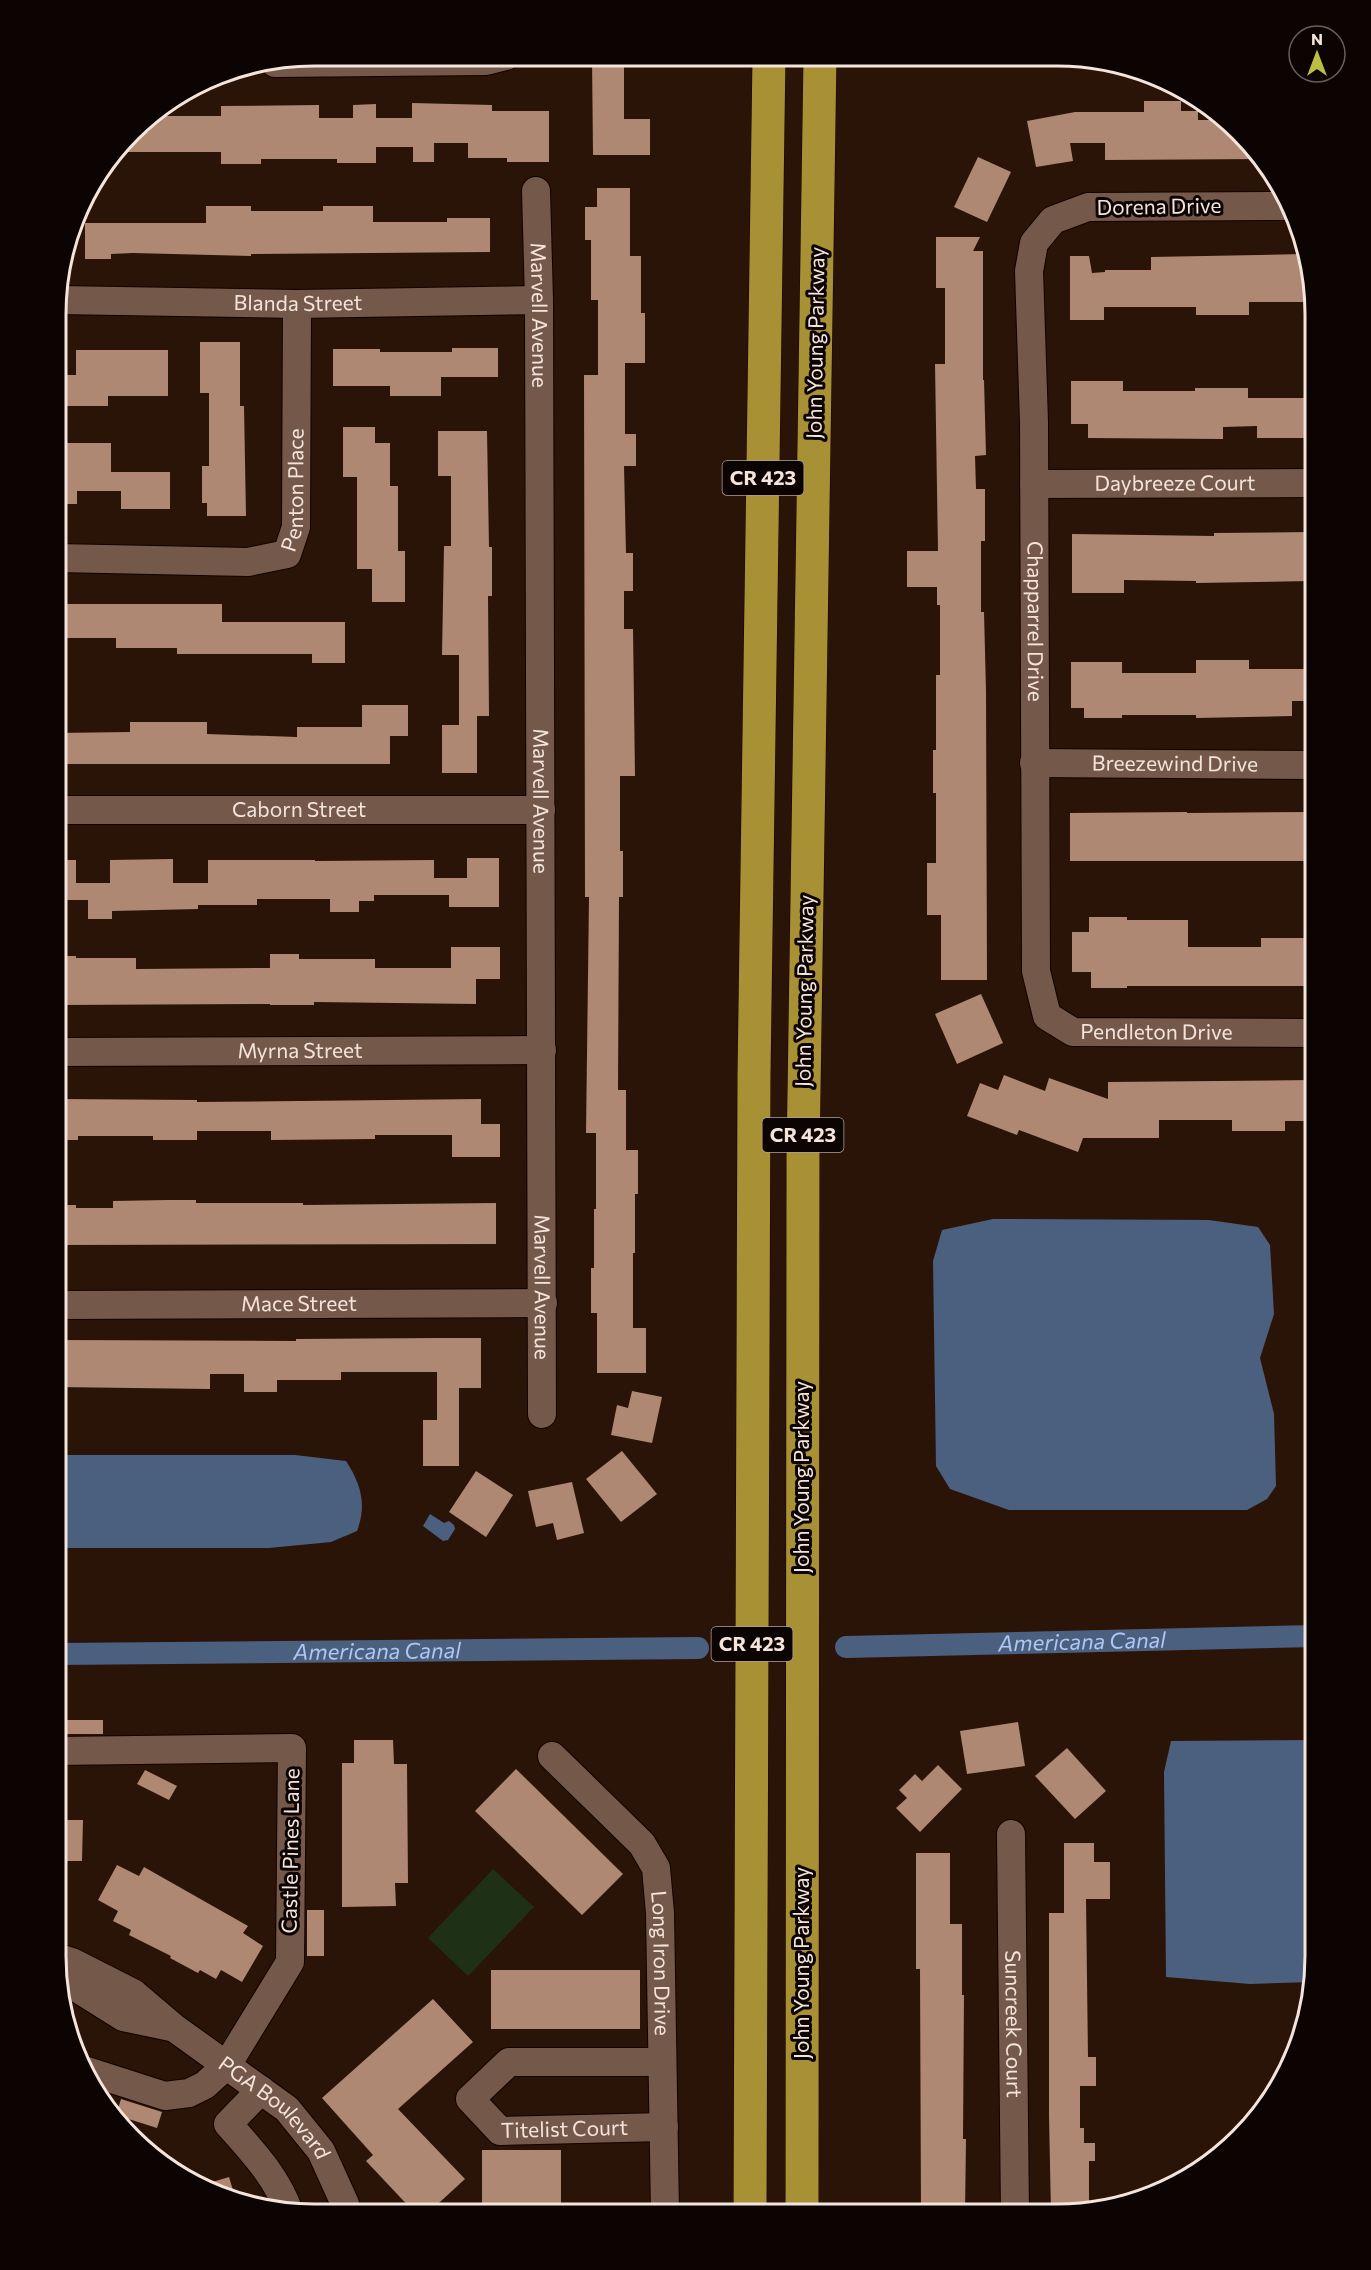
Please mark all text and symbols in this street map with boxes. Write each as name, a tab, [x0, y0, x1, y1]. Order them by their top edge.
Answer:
north arrow	[1287, 24, 1347, 84]
text: N	[1311, 29, 1323, 48]
street label: Dorena Drive	[1096, 192, 1222, 219]
street label: Marvell Avenue	[526, 242, 553, 388]
street label: John Young Parkway	[800, 246, 829, 439]
street label: Blanda Street	[234, 289, 362, 315]
street label: Penton Place	[275, 428, 307, 555]
road number: CR 423	[722, 461, 804, 495]
street label: Daybreeze Court	[1094, 469, 1256, 495]
street label: Chapparrel Drive	[1023, 541, 1049, 702]
street label: Marvell Avenue	[529, 728, 555, 874]
street label: Breezewind Drive	[1092, 749, 1258, 776]
street label: Caborn Street	[232, 796, 366, 821]
street label: John Young Parkway	[789, 894, 818, 1087]
street label: Pendleton Drive	[1080, 1018, 1233, 1044]
street label: Myrna Street	[237, 1037, 363, 1062]
road number: CR 423	[762, 1118, 844, 1152]
street label: Marvell Avenue	[530, 1214, 556, 1360]
street label: Mace Street	[241, 1290, 357, 1315]
street label: John Young Parkway	[788, 1381, 813, 1573]
water label: Americana Canal	[997, 1625, 1166, 1656]
road number: CR 423	[712, 1627, 792, 1661]
water label: Americana Canal	[292, 1636, 461, 1665]
street label: Castle Pines Lane	[276, 1768, 303, 1934]
street label: John Young Parkway	[788, 1867, 813, 2059]
street label: Long Iron Drive	[647, 1889, 676, 2036]
street label: Suncreek Court	[1001, 1950, 1028, 2098]
street label: PGA Boulevard	[214, 2050, 337, 2162]
street label: Titelist Court	[501, 2114, 628, 2142]

